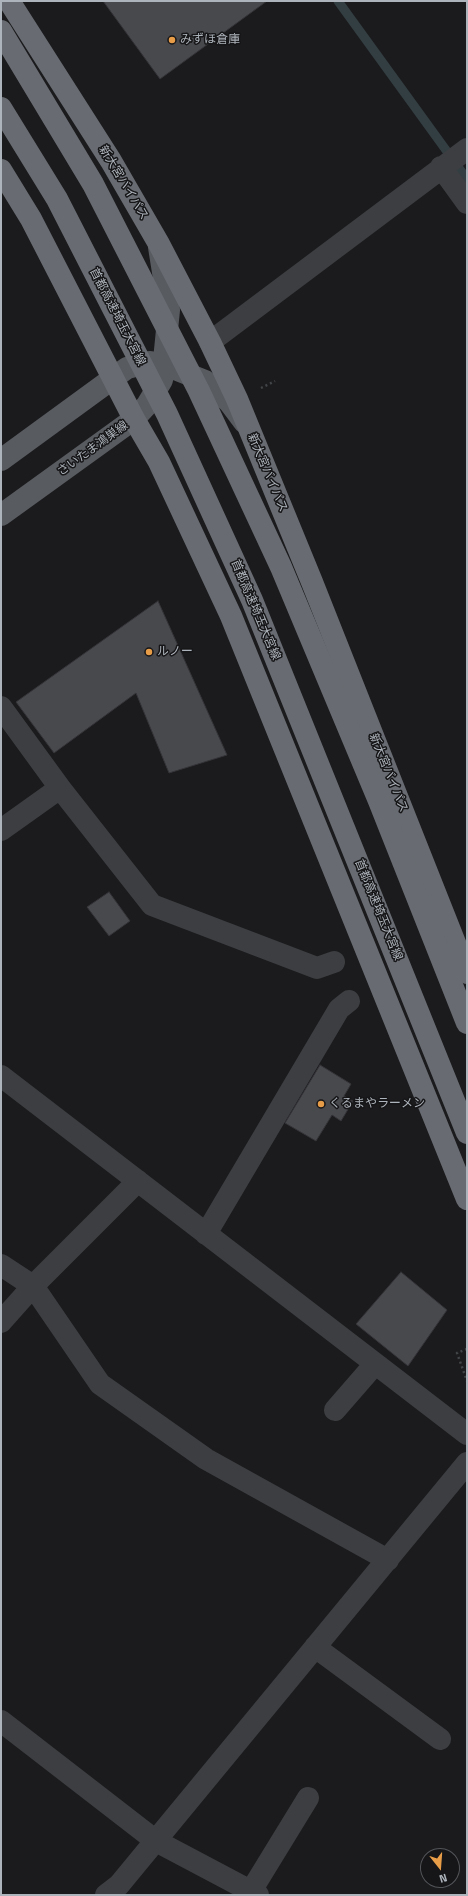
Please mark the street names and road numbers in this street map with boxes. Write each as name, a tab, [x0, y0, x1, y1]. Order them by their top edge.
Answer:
street label: 新大宮バイパス	[95, 143, 151, 223]
street label: 首都高速埼玉大宮線	[86, 266, 148, 368]
street label: さいたま鴻巣線	[55, 418, 131, 480]
street label: 新大宮バイパス	[244, 432, 290, 514]
street label: 首都高速埼玉大宮線	[227, 557, 283, 663]
street label: 新大宮バイパス	[366, 731, 410, 815]
street label: 首都高速埼玉大宮線	[351, 857, 405, 963]

